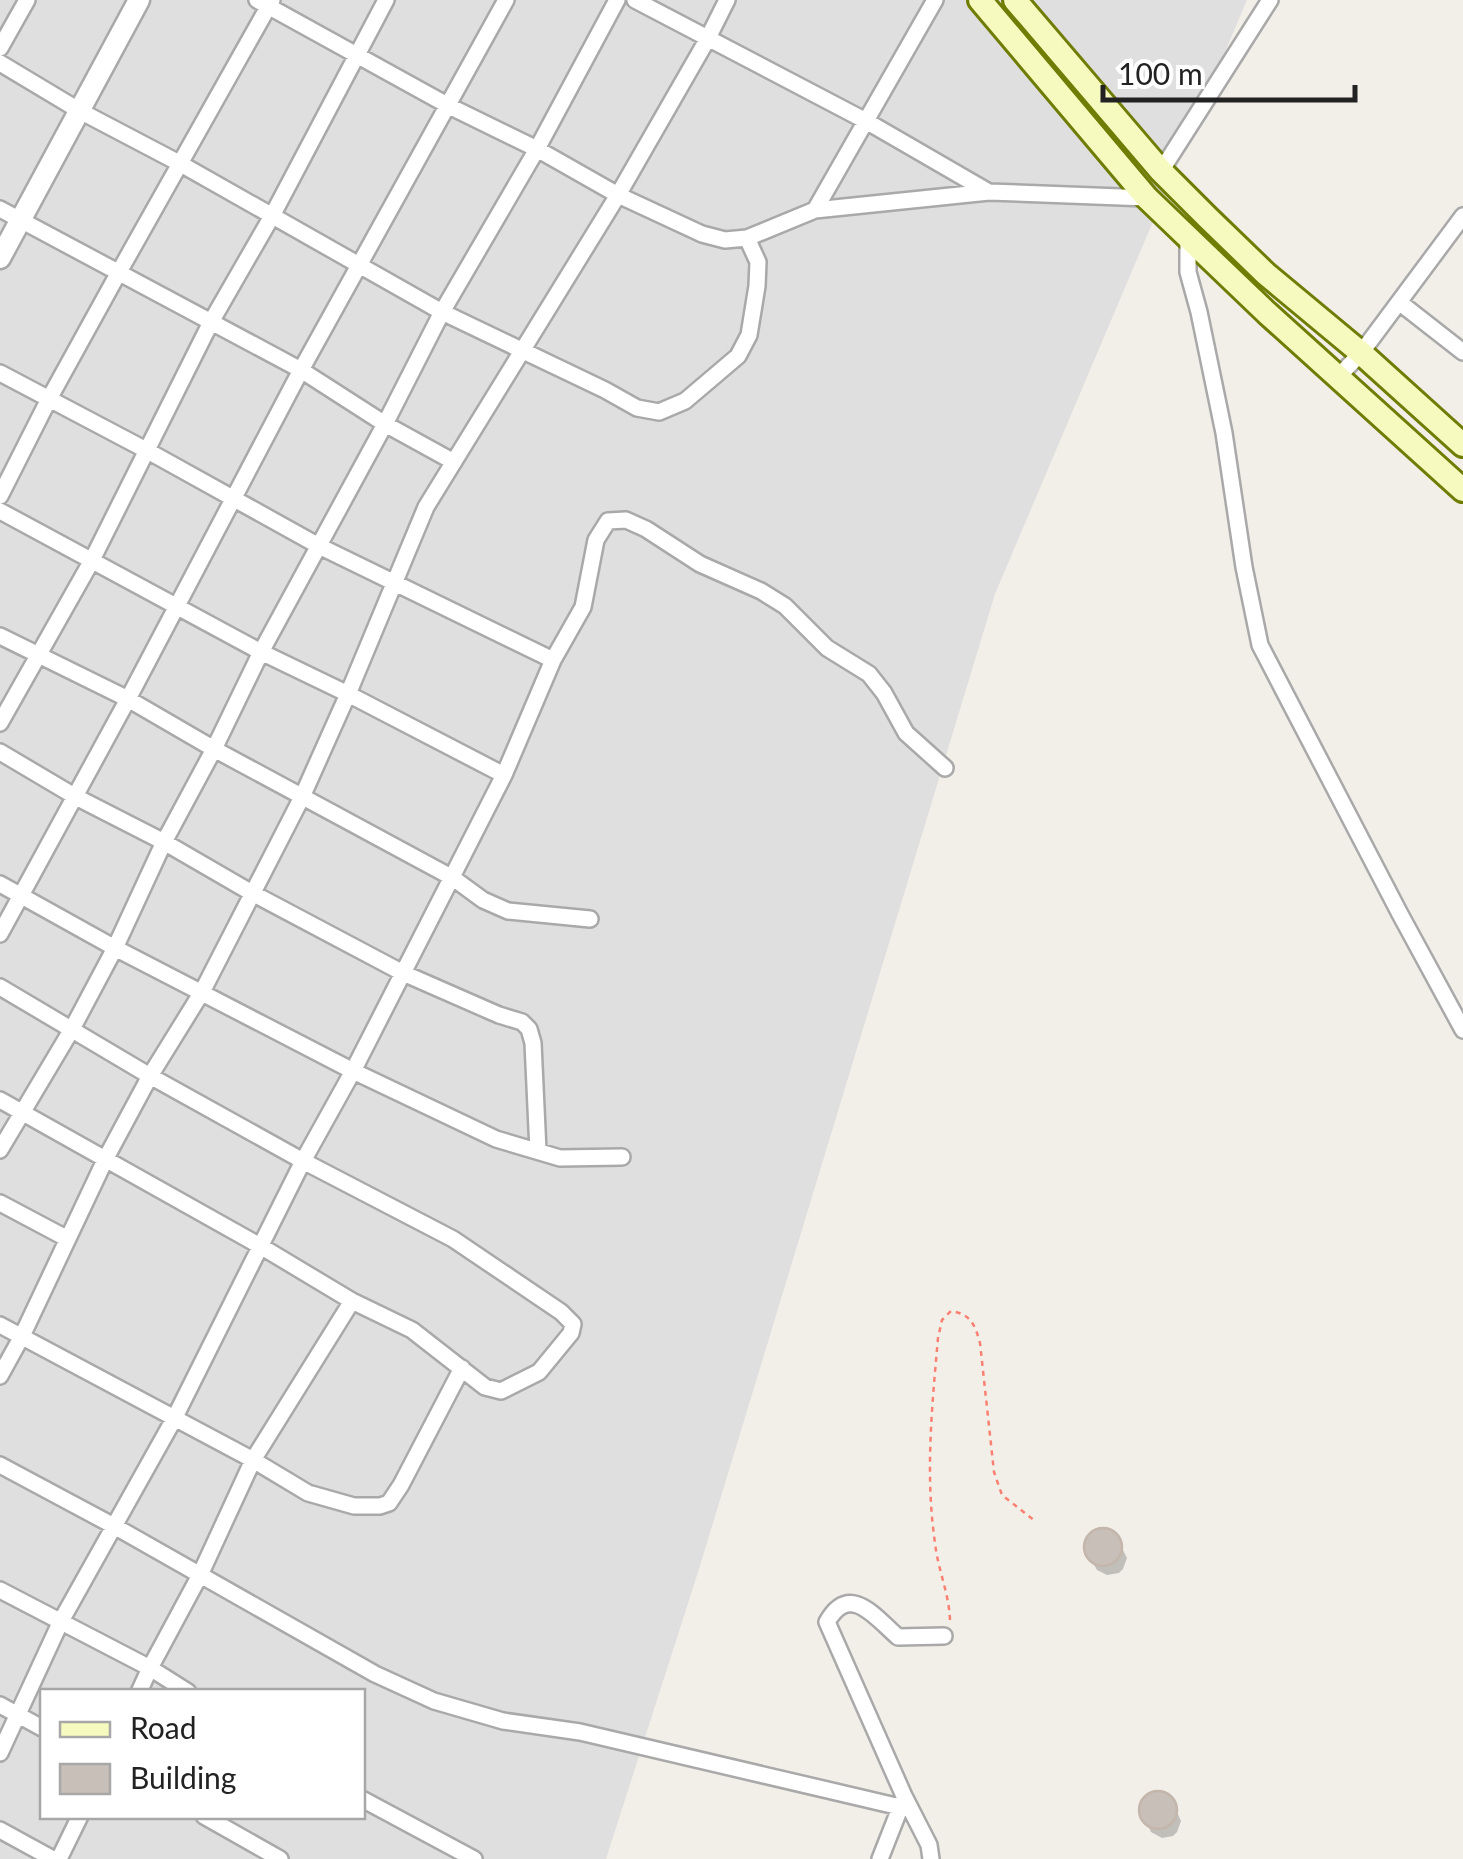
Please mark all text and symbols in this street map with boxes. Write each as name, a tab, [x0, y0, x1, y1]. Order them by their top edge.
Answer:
scale bar	[1103, 40, 1356, 102]
text: 100 m	[1118, 55, 1203, 91]
legend	[40, 1689, 365, 1819]
text: Road	[130, 1709, 197, 1745]
text: Building	[130, 1759, 236, 1795]

